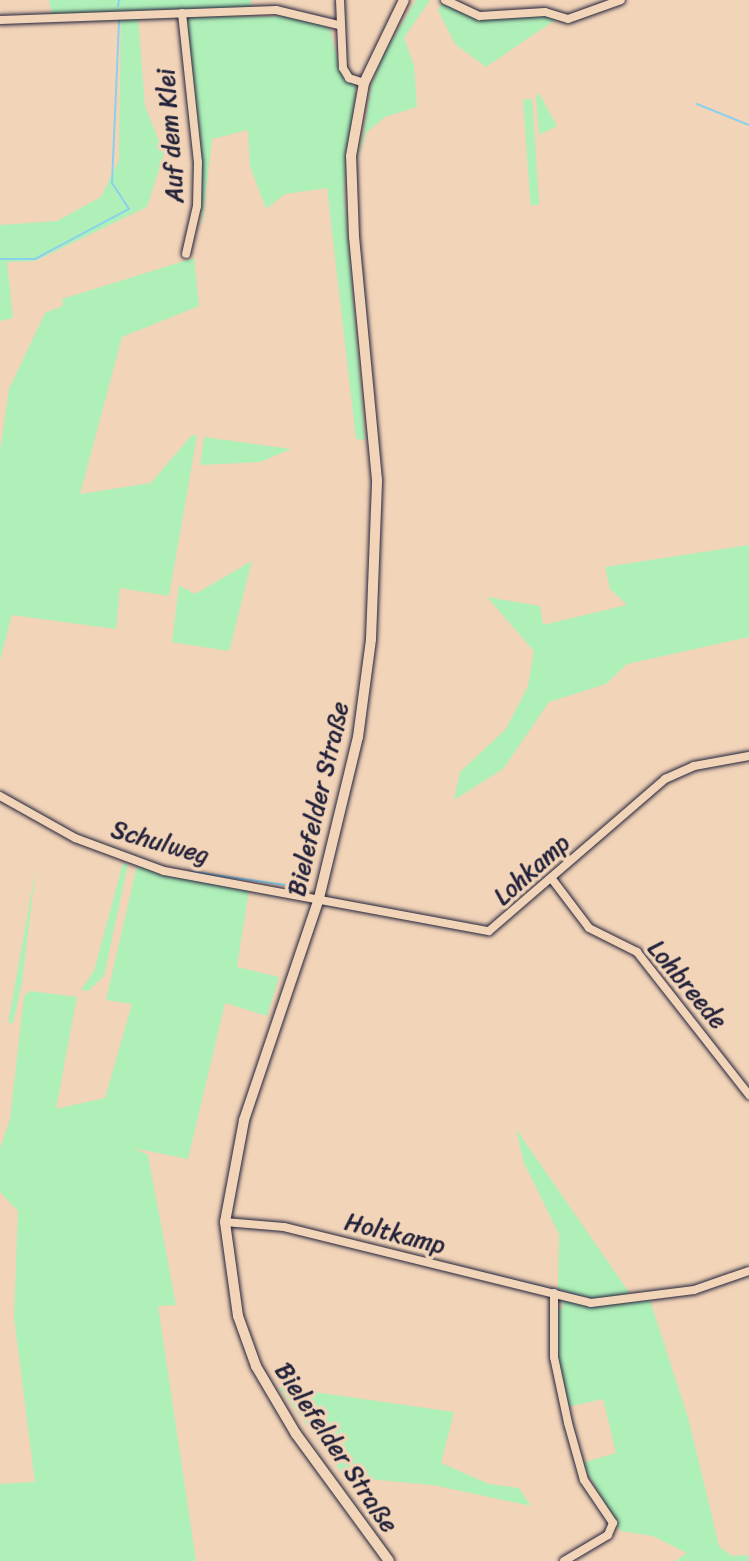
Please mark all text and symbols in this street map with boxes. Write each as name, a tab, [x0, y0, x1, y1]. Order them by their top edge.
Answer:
street label: Auf dem Klei	[152, 67, 190, 205]
street label: Bielefelder Straße	[283, 699, 355, 899]
street label: Schulweg	[108, 815, 212, 871]
street label: Lohkamp	[488, 829, 576, 911]
street label: Lohbreede	[641, 935, 733, 1035]
street label: Holtkamp	[342, 1208, 448, 1260]
street label: Bielefelder Straße	[268, 1357, 404, 1539]

